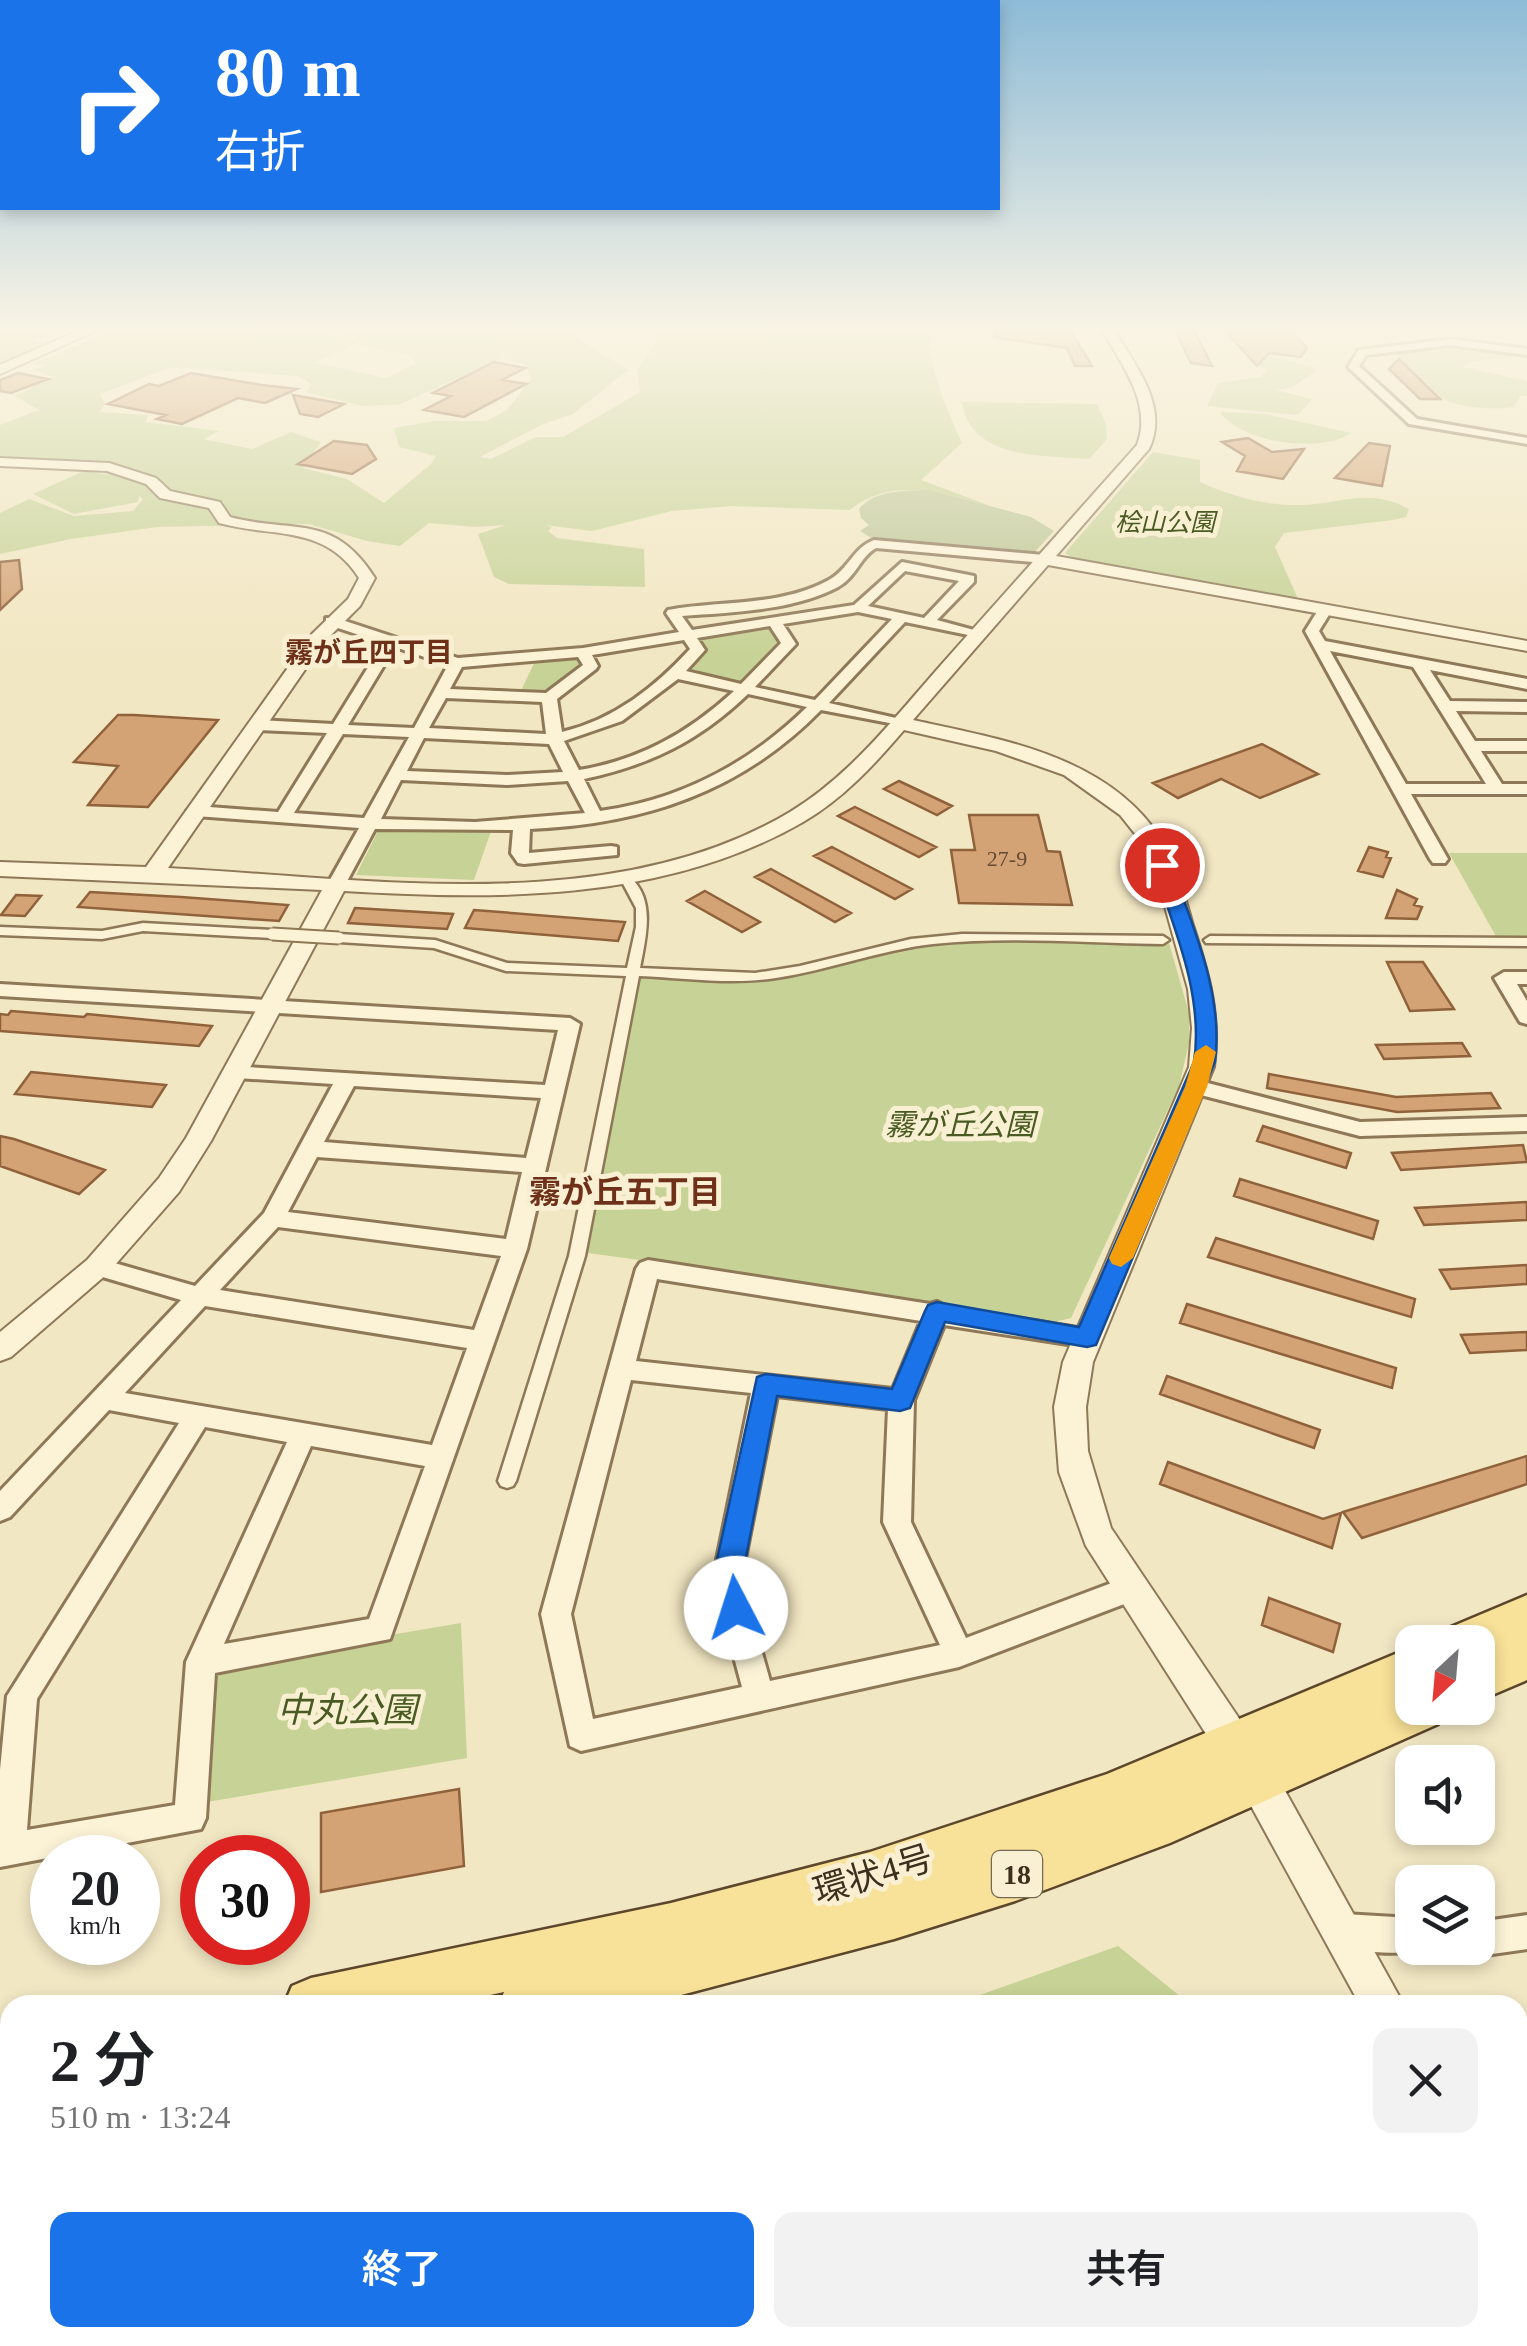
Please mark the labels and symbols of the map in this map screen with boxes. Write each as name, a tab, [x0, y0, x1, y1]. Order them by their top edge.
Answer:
park label: 桧山公園	[1115, 509, 1218, 536]
district label: 霧が丘四丁目	[285, 637, 453, 668]
pin	[1120, 823, 1205, 908]
house number: 27-9	[987, 846, 1027, 871]
park label: 霧が丘公園	[885, 1108, 1039, 1141]
district label: 霧が丘五丁目	[529, 1174, 721, 1210]
position arrow	[684, 1556, 788, 1660]
north arrow	[1395, 1625, 1495, 1725]
park label: 中丸公園	[277, 1691, 422, 1730]
speed limit sign: 30	[180, 1835, 310, 1965]
street label: 環状4号	[809, 1838, 937, 1912]
road number: 18	[992, 1851, 1042, 1897]

